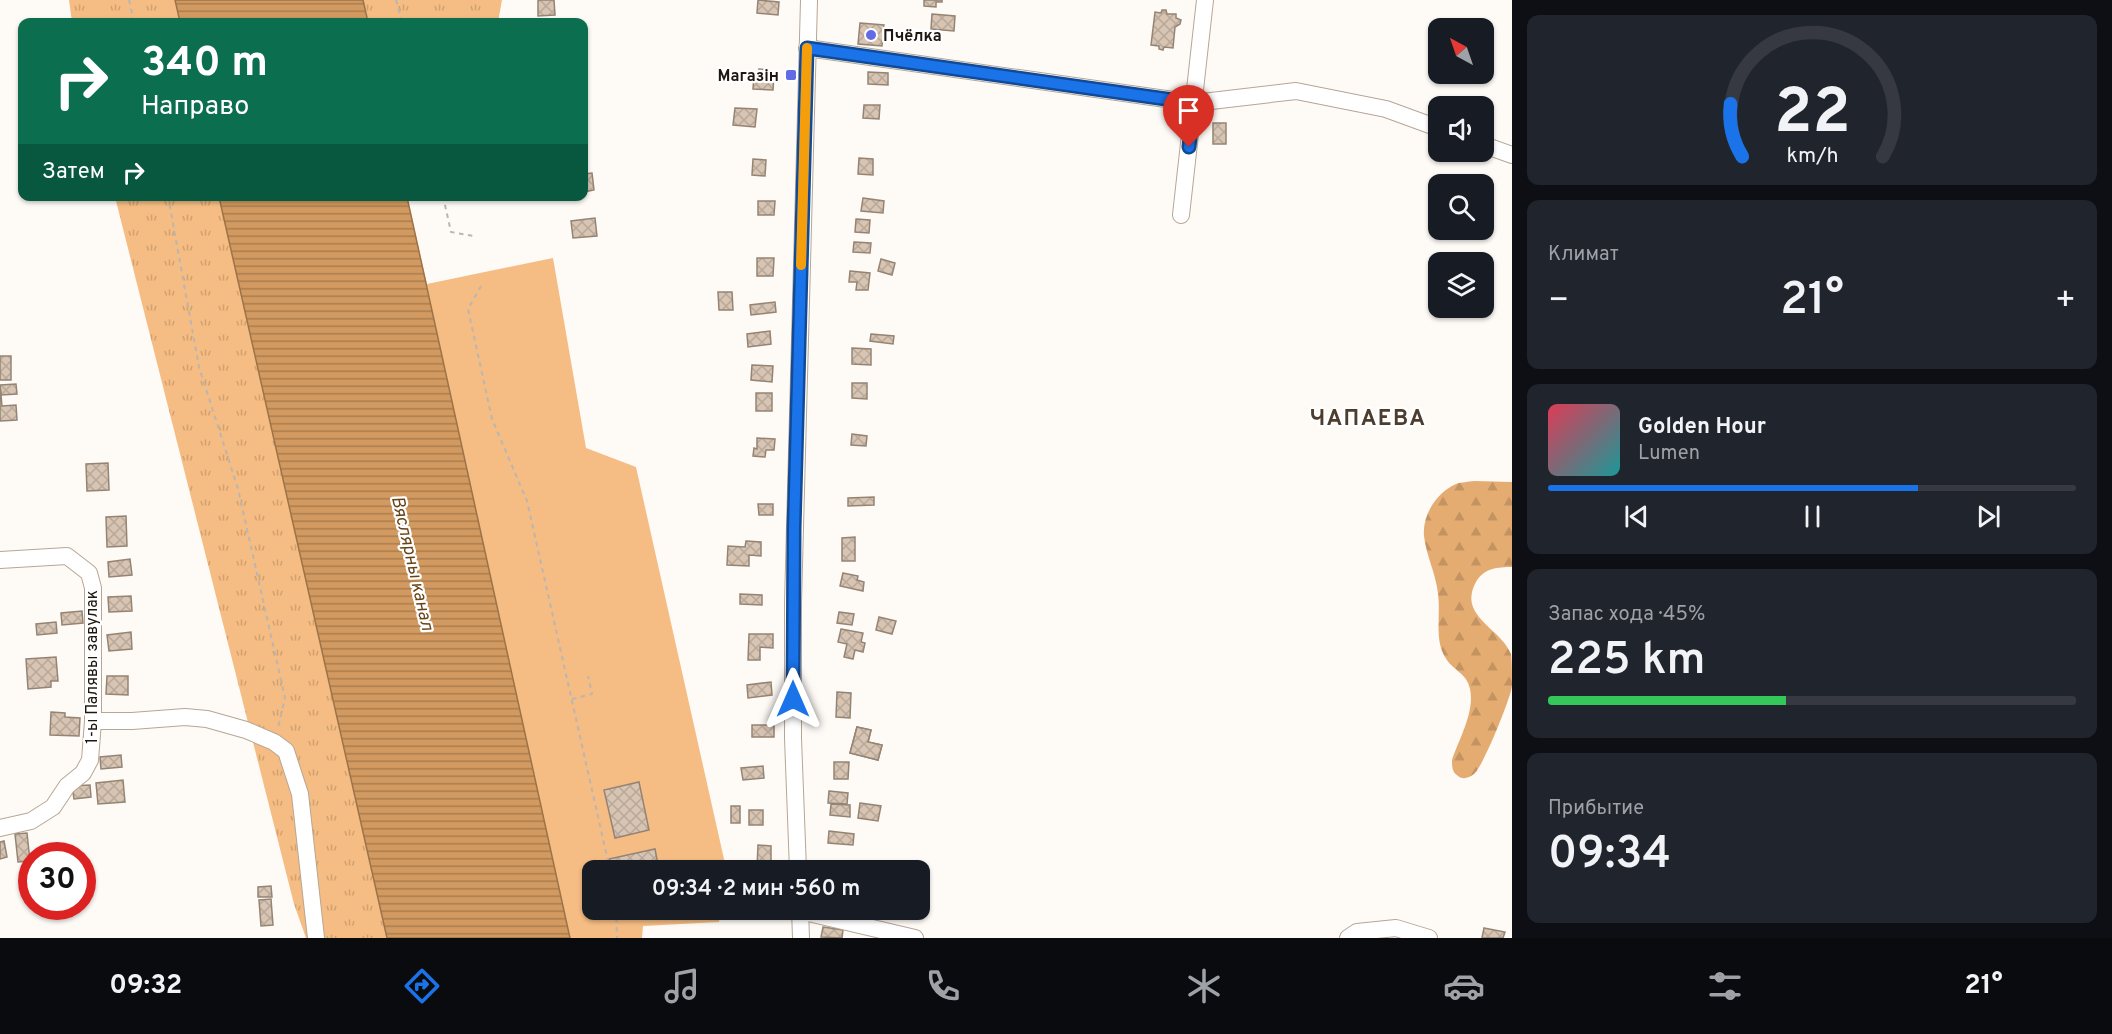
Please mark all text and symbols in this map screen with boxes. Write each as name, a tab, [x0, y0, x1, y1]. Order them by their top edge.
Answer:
north arrow	[1428, 18, 1494, 84]
map controls	[1428, 18, 1494, 318]
place label: Пчёлка	[883, 27, 942, 47]
marker: Пчёлка	[864, 28, 878, 42]
text: 340 m	[141, 38, 268, 91]
icon: right	[42, 42, 120, 120]
place label: Магазін	[718, 67, 779, 87]
marker: Магазін	[784, 68, 798, 82]
text: 22	[1774, 76, 1850, 155]
pin	[1163, 85, 1214, 147]
text: Направо	[141, 90, 249, 124]
icon: arrive	[1172, 94, 1205, 127]
button: sound	[1428, 96, 1494, 162]
text: km/h	[1786, 143, 1838, 170]
icon: right	[117, 156, 150, 189]
text: Затем	[42, 159, 105, 186]
button: search	[1428, 174, 1494, 240]
text: Климат	[1548, 242, 1619, 268]
button: layers	[1428, 252, 1494, 318]
text: 21°	[1780, 273, 1844, 330]
text: −	[1548, 281, 1569, 323]
text: +	[2055, 281, 2076, 323]
district label: ЧАПАЕВА	[1309, 406, 1427, 433]
text: Golden Hour	[1638, 414, 1766, 441]
text: Lumen	[1638, 441, 1700, 467]
water label: Вяслярны канал	[385, 494, 438, 633]
icon: previous	[1620, 500, 1653, 533]
icon: pause	[1796, 500, 1829, 533]
icon: next	[1972, 500, 2005, 533]
street label: 1-ы Палявы завулак	[83, 590, 103, 744]
text: Запас хода · 45%	[1548, 602, 1705, 628]
text: 225 km	[1548, 633, 1706, 690]
position arrow	[761, 667, 825, 731]
text: Прибытие	[1548, 796, 1644, 822]
text: 09:34	[1548, 827, 1671, 884]
speed limit sign: 30	[18, 842, 96, 920]
text: 09:34 · 2 мин · 560 m	[652, 876, 860, 903]
icon: directions	[401, 965, 443, 1007]
icon: music	[661, 965, 703, 1007]
icon: phone	[922, 965, 964, 1007]
icon: climate	[1183, 965, 1225, 1007]
icon: car	[1443, 965, 1485, 1007]
icon: filters	[1704, 965, 1746, 1007]
text: 09:32	[109, 969, 182, 1003]
text: 21°	[1964, 969, 2003, 1003]

